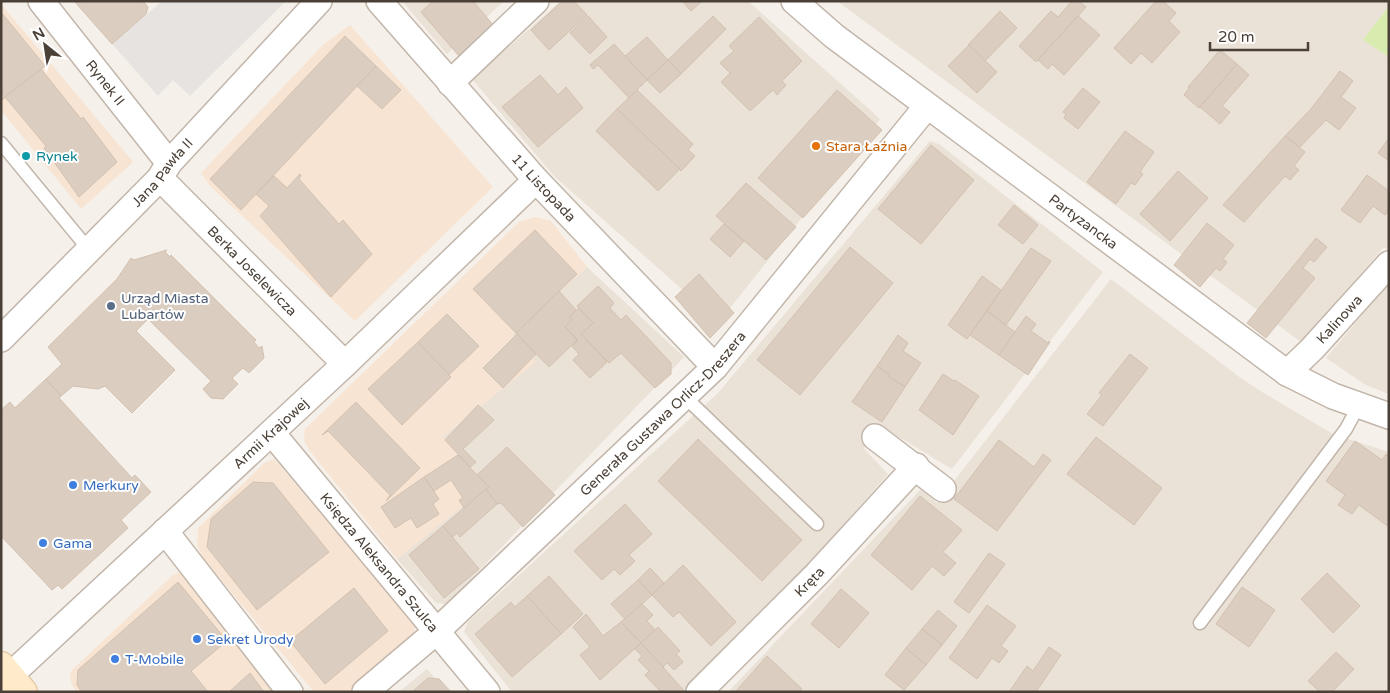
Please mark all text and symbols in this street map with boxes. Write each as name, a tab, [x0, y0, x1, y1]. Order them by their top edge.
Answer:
north arrow	[20, 20, 70, 70]
scale bar	[1210, 20, 1308, 52]
text: N	[30, 24, 48, 44]
text: 20 m	[1218, 28, 1255, 46]
street label: Rynek II	[82, 56, 129, 109]
street label: Jana Pawła II	[128, 134, 196, 210]
place label: Stara Łaźnia	[826, 138, 907, 155]
marker: Stara Łaźnia	[810, 140, 822, 152]
place label: Rynek	[36, 148, 78, 165]
marker: Rynek	[20, 150, 32, 162]
street label: 11 Listopada	[508, 150, 580, 225]
street label: Partyzancka	[1046, 190, 1121, 253]
street label: Berka Joselewicza	[204, 222, 301, 319]
place label: Urząd Miasta Lubartów	[121, 290, 209, 323]
street label: Kalinowa	[1313, 291, 1366, 347]
marker: Urząd Miasta Lubartów	[105, 300, 117, 312]
street label: Generała Gustawa Orlicz-Dreszera	[576, 328, 749, 499]
street label: Armii Krajowej	[229, 394, 312, 472]
place label: Merkury	[83, 477, 139, 494]
marker: Merkury	[67, 479, 79, 491]
street label: Księdza Aleksandra Szulca	[317, 489, 442, 635]
place label: Gama	[53, 535, 92, 552]
marker: Gama	[37, 537, 49, 549]
street label: Kręta	[791, 563, 828, 600]
place label: Sekret Urody	[207, 631, 294, 648]
marker: Sekret Urody	[191, 633, 203, 645]
place label: T-Mobile	[125, 651, 184, 668]
marker: T-Mobile	[109, 653, 121, 665]

